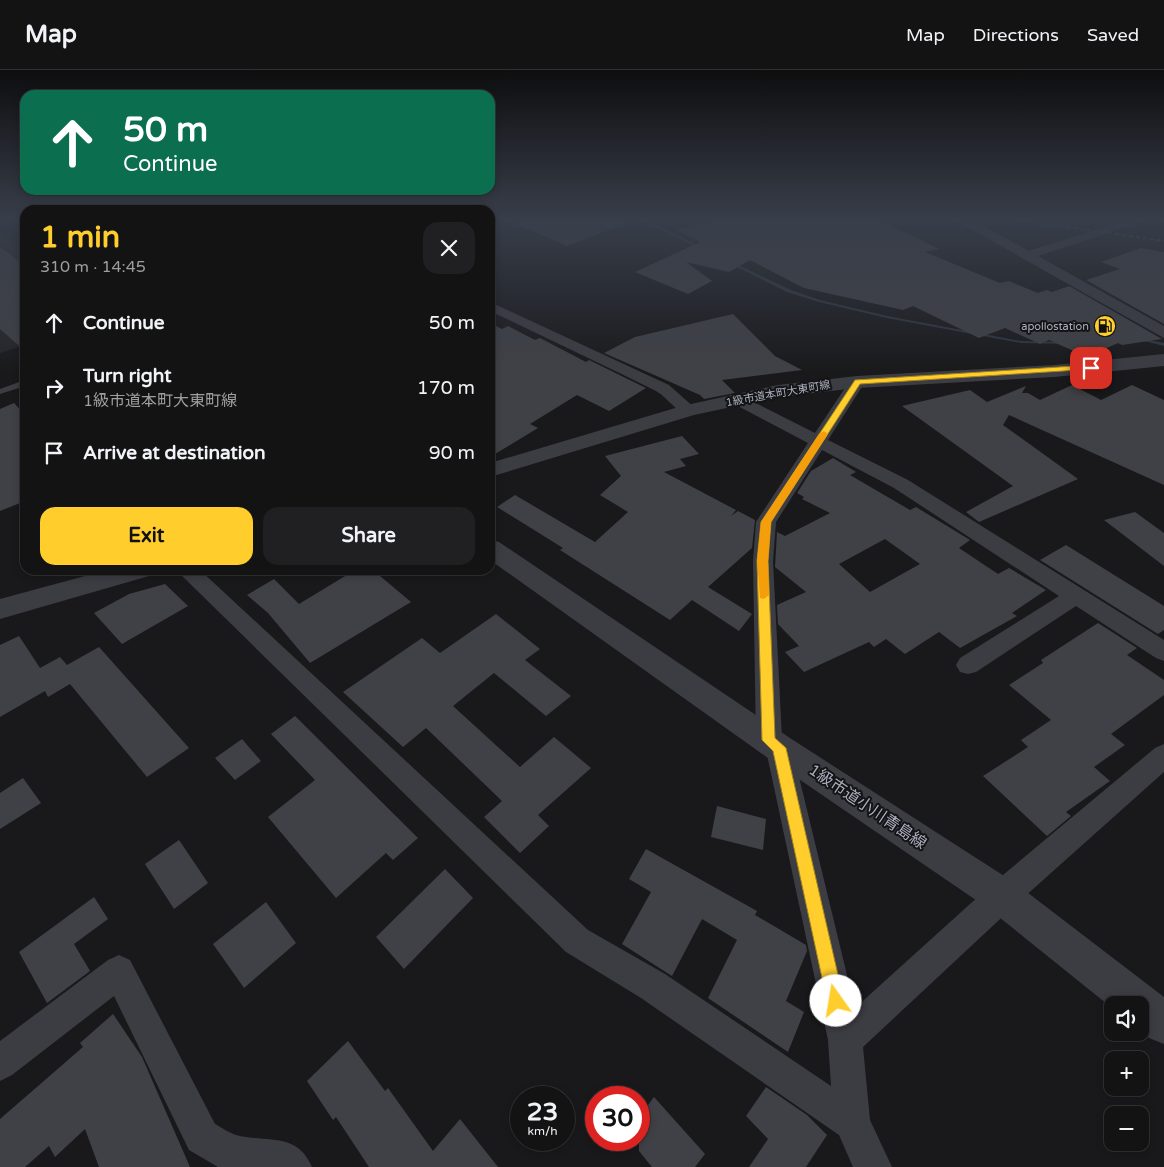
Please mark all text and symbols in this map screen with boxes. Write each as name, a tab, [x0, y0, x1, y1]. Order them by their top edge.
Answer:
text: Map	[25, 20, 77, 49]
text: Map	[906, 24, 945, 46]
text: Directions	[973, 24, 1059, 46]
text: Saved	[1087, 24, 1139, 46]
text: 50 m	[123, 109, 208, 151]
icon: ahead	[40, 110, 105, 175]
text: Continue	[123, 151, 218, 177]
text: 1 min	[40, 219, 120, 256]
button: close	[423, 222, 475, 274]
text: 310 m · 14:45	[40, 257, 146, 277]
icon: ahead	[40, 309, 68, 337]
text: Continue	[83, 312, 165, 334]
text: 50 m	[429, 312, 475, 334]
fuel station icon: apollostation	[1093, 314, 1117, 338]
place label: apollostation	[1021, 320, 1089, 333]
pin	[1070, 347, 1112, 389]
icon: arrive	[1077, 354, 1105, 382]
text: Turn right	[83, 365, 171, 387]
icon: right	[40, 374, 68, 402]
text: 170 m	[417, 377, 475, 399]
street label: 1級市道本町大東町線	[725, 378, 831, 409]
text: 1級市道本町大東町線	[83, 391, 237, 411]
icon: arrive	[40, 439, 68, 467]
text: Arrive at destination	[83, 442, 266, 464]
text: 90 m	[429, 442, 475, 464]
button: Exit	[40, 507, 253, 565]
button: Share	[263, 507, 475, 565]
street label: 1級市道小川青島線	[805, 760, 930, 854]
position arrow	[809, 974, 861, 1026]
map controls	[1104, 996, 1149, 1151]
button: sound	[1104, 996, 1149, 1041]
button: +	[1104, 1051, 1149, 1096]
speed limit sign: 30	[585, 1086, 650, 1151]
text: 23	[527, 1097, 558, 1127]
button: −	[1104, 1106, 1149, 1151]
text: km/h	[527, 1124, 558, 1138]

